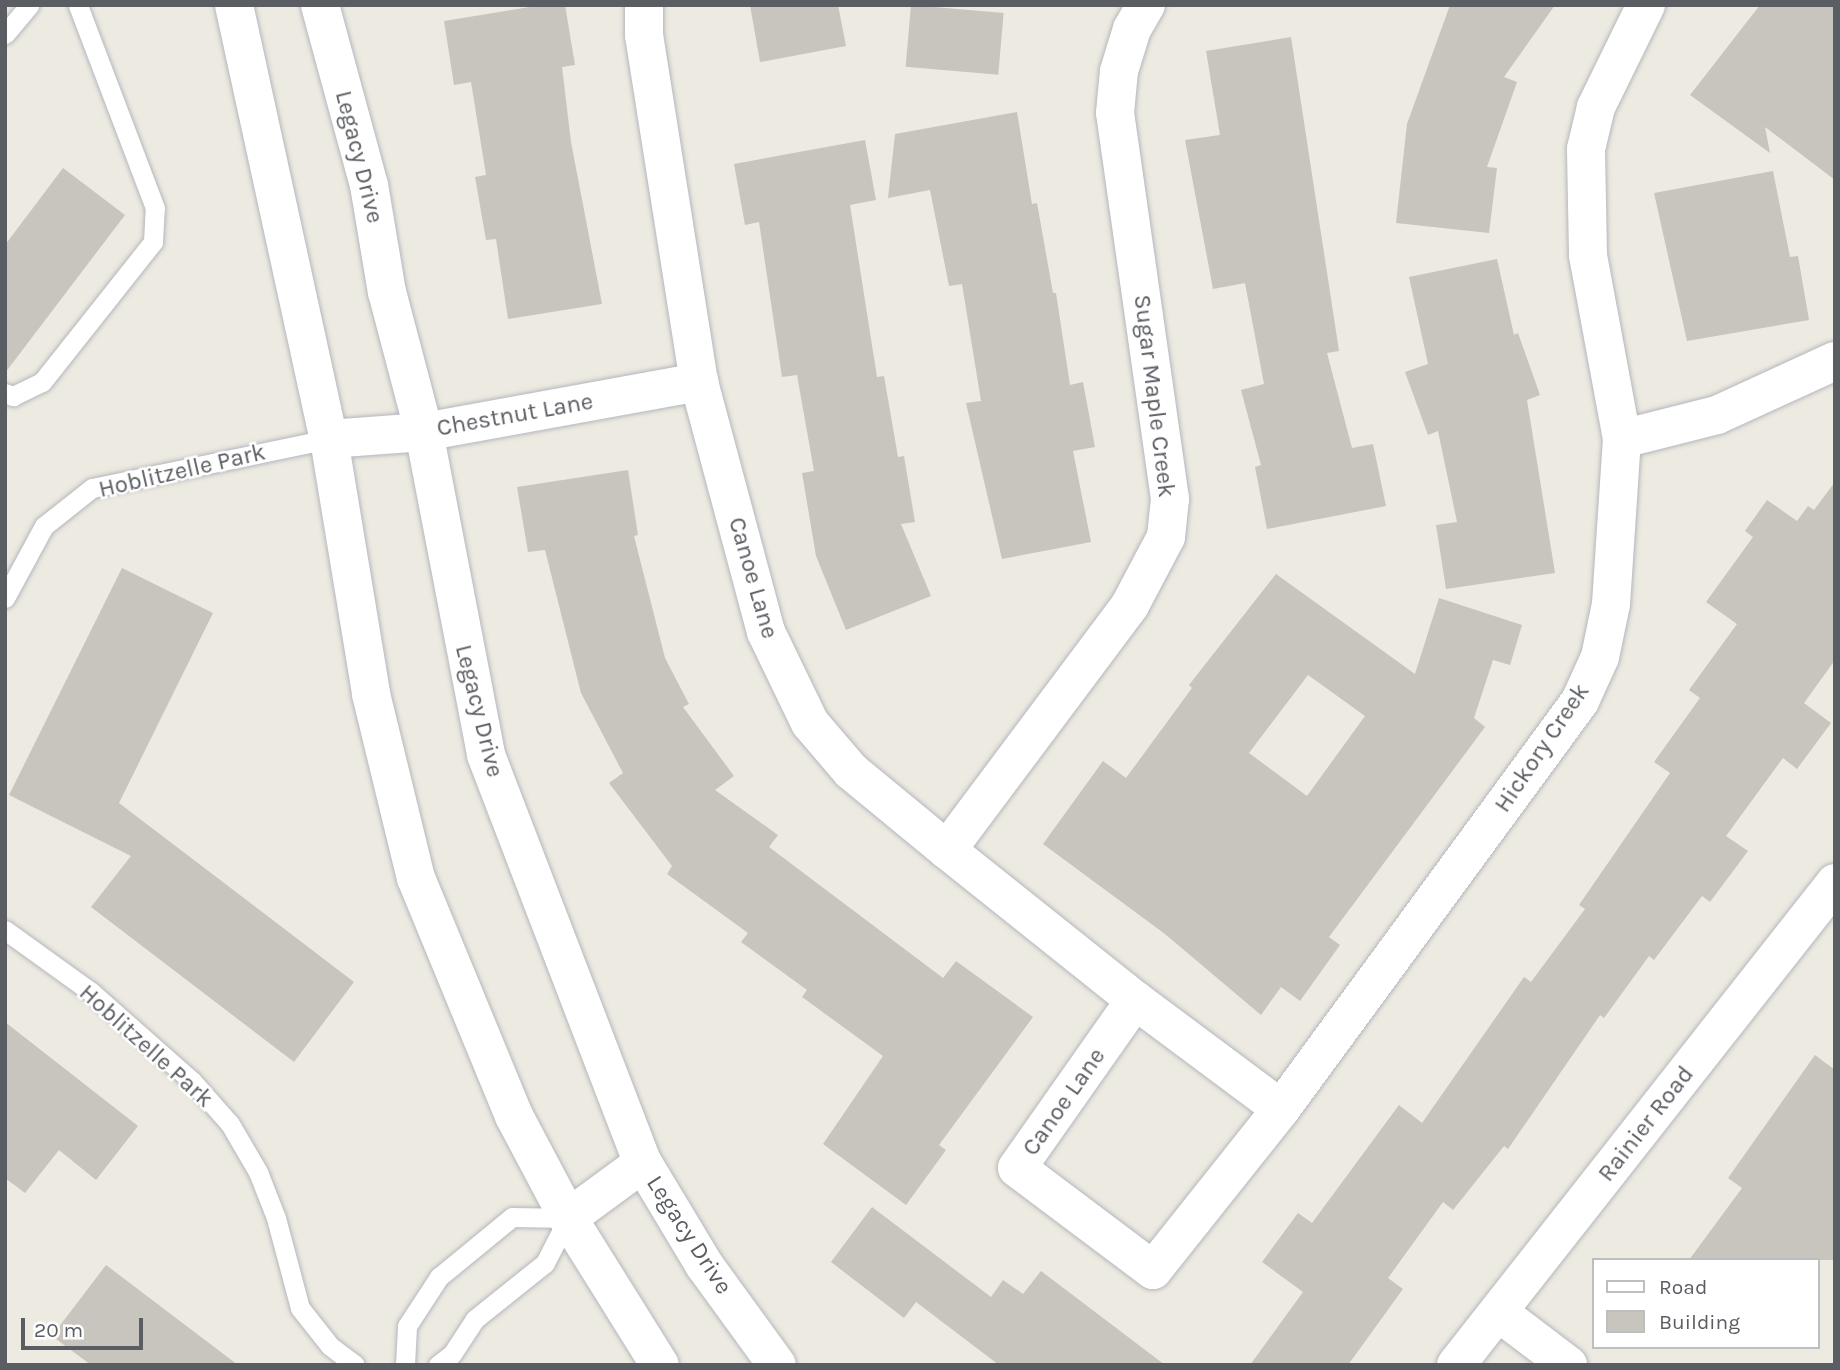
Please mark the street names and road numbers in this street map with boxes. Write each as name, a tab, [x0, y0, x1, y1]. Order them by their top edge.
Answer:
street label: Legacy Drive	[329, 88, 389, 226]
street label: Sugar Maple Creek	[1127, 293, 1181, 499]
street label: Chestnut Lane	[435, 387, 595, 443]
street label: Hoblitzelle Park	[96, 438, 268, 504]
street label: Canoe Lane	[722, 514, 784, 642]
street label: Legacy Drive	[449, 642, 509, 780]
street label: Hickory Creek	[1488, 678, 1596, 818]
street label: Hoblitzelle Park	[73, 978, 219, 1114]
street label: Canoe Lane	[1016, 1043, 1112, 1161]
street label: Rainier Road	[1592, 1061, 1700, 1187]
street label: Legacy Drive	[640, 1170, 738, 1300]

